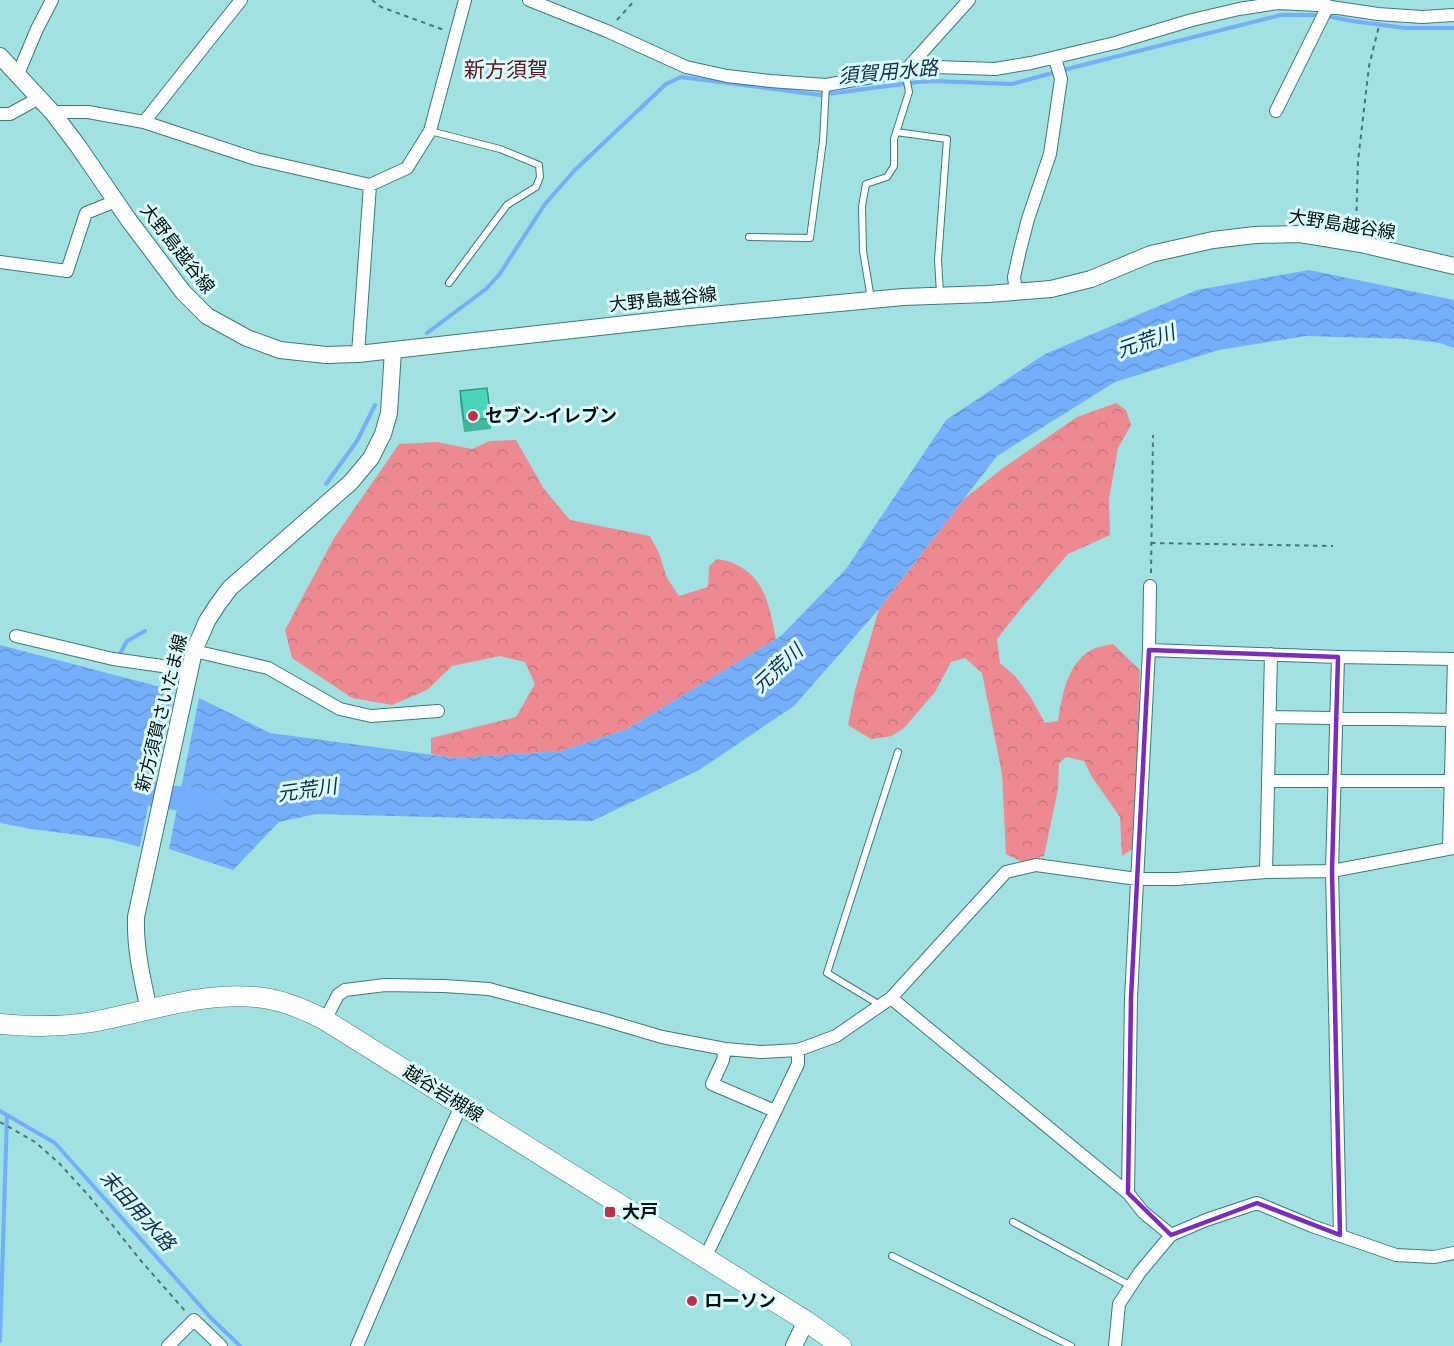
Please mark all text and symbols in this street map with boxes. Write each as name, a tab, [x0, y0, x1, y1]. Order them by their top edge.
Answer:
district label: 新方須賀	[464, 55, 548, 85]
water label: 須賀用水路	[837, 55, 941, 91]
street label: 大野島越谷線	[134, 199, 220, 299]
street label: 大野島越谷線	[1287, 204, 1397, 246]
street label: 大野島越谷線	[608, 282, 718, 318]
water label: 元荒川	[1113, 318, 1181, 365]
place label: セブン-イレブン	[485, 404, 617, 429]
marker: セブン-イレブン	[466, 409, 480, 423]
street label: 新方須賀さいたま線	[130, 632, 194, 794]
water label: 元荒川	[747, 637, 811, 700]
water label: 元荒川	[275, 773, 341, 809]
street label: 越谷岩槻線	[398, 1060, 488, 1128]
water label: 末田用水路	[93, 1164, 182, 1259]
place label: 大戸	[622, 1200, 658, 1225]
marker: 大戸	[603, 1205, 617, 1219]
place label: ローソン	[704, 1289, 776, 1314]
marker: ローソン	[685, 1294, 699, 1308]

